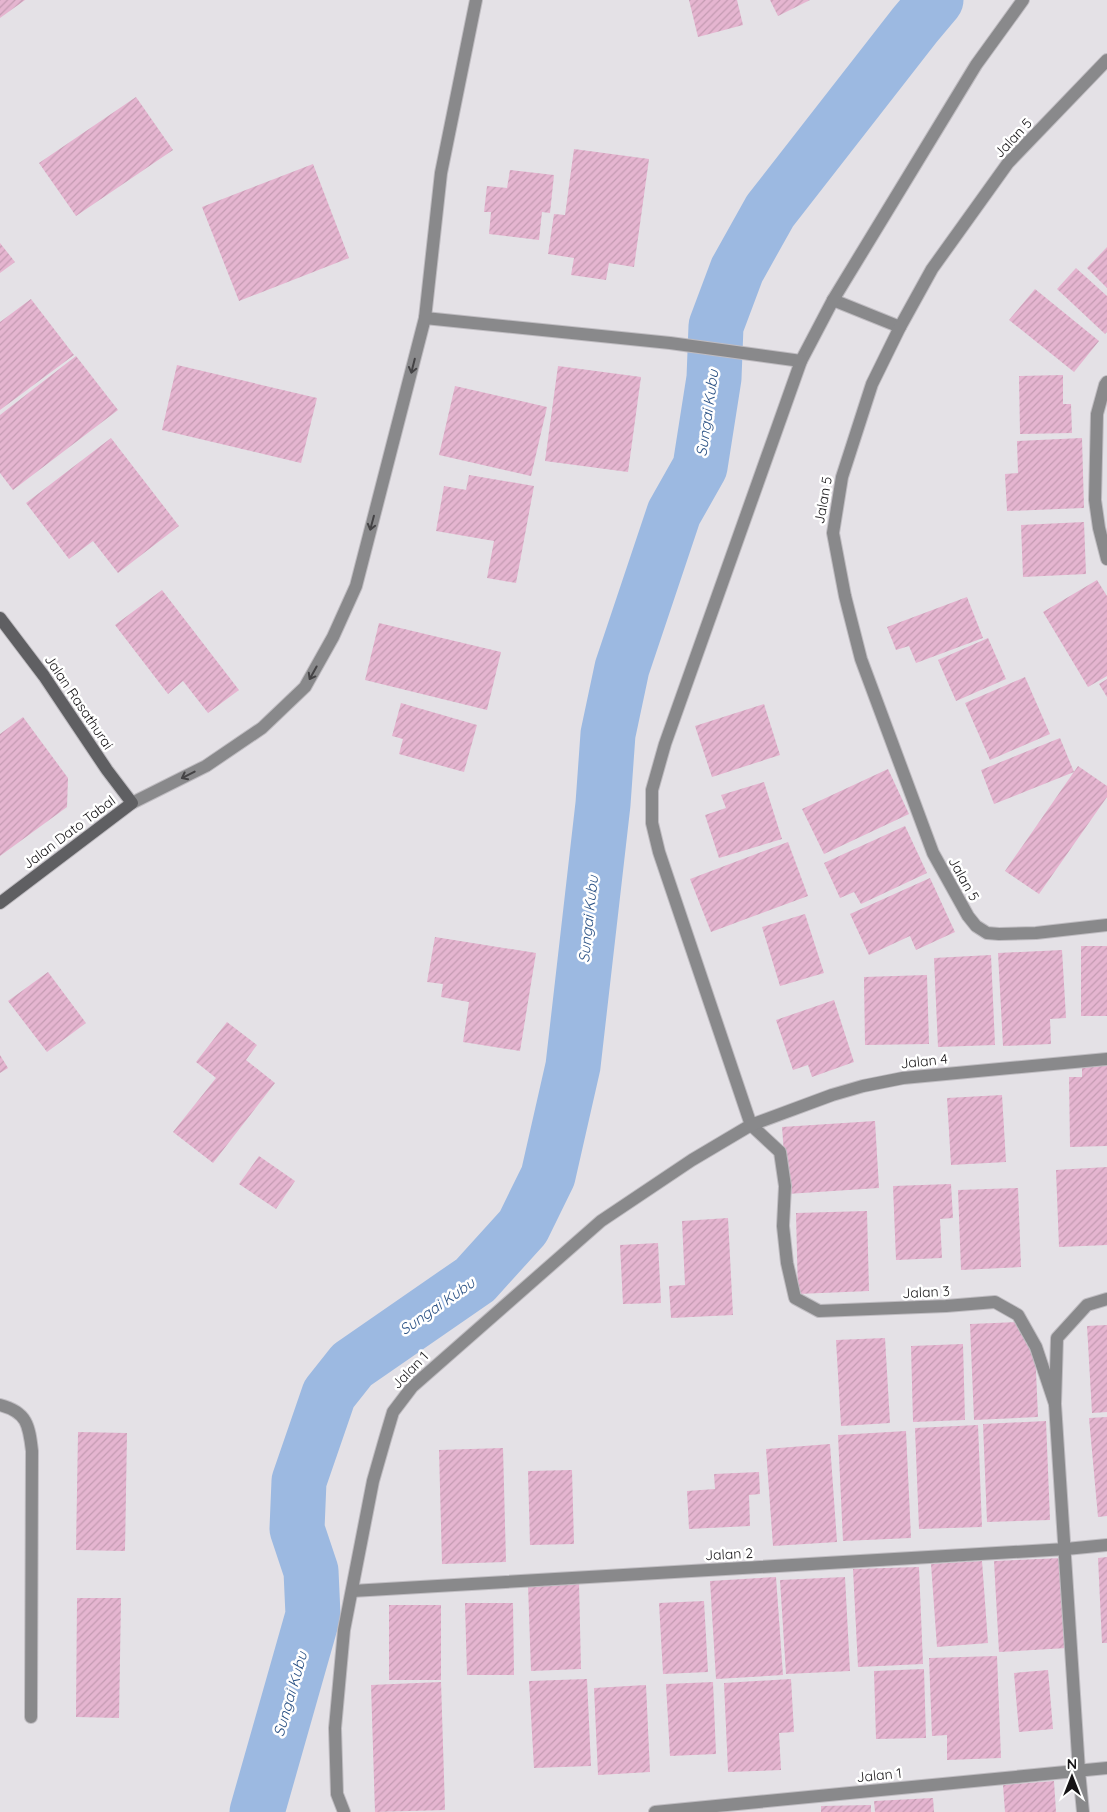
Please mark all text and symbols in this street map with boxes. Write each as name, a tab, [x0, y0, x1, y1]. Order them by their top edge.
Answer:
street label: Jalan 5	[990, 114, 1036, 162]
one-way arrow	[408, 357, 417, 373]
water label: Sungai Kubu	[692, 367, 723, 458]
street label: Jalan 5	[810, 475, 836, 525]
one-way arrow	[367, 515, 376, 531]
street label: Jalan Rasathurai	[41, 651, 117, 753]
one-way arrow	[307, 665, 317, 680]
one-way arrow	[181, 771, 196, 780]
street label: Jalan Dato Tabal	[19, 791, 119, 873]
street label: Jalan 5	[945, 854, 983, 904]
water label: Sungai Kubu	[574, 873, 602, 963]
street label: Jalan 4	[899, 1050, 949, 1072]
water label: Sungai Kubu	[396, 1272, 479, 1339]
street label: Jalan 3	[902, 1282, 950, 1302]
street label: Jalan 1	[388, 1347, 432, 1393]
street label: Jalan 2	[705, 1544, 754, 1564]
water label: Sungai Kubu	[269, 1648, 312, 1739]
north arrow	[1047, 1752, 1097, 1802]
text: N	[1067, 1755, 1077, 1773]
street label: Jalan 1	[856, 1764, 902, 1786]

